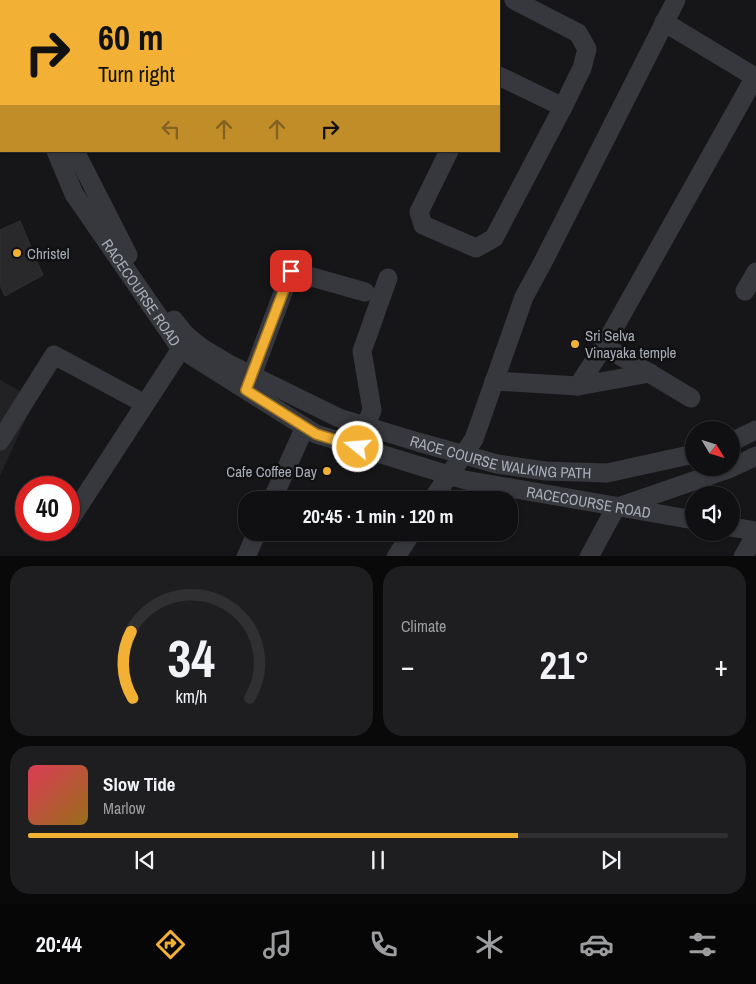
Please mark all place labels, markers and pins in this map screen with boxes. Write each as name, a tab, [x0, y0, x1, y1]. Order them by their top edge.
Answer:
place label: Christel	[27, 243, 69, 264]
marker: Christel	[11, 247, 23, 259]
pin	[270, 250, 312, 292]
place label: Sri Selva Vinayaka temple	[585, 325, 677, 363]
marker: Sri Selva Vinayaka temple	[569, 338, 581, 350]
place label: Cafe Coffee Day	[226, 461, 318, 482]
marker: Cafe Coffee Day	[321, 465, 333, 477]

